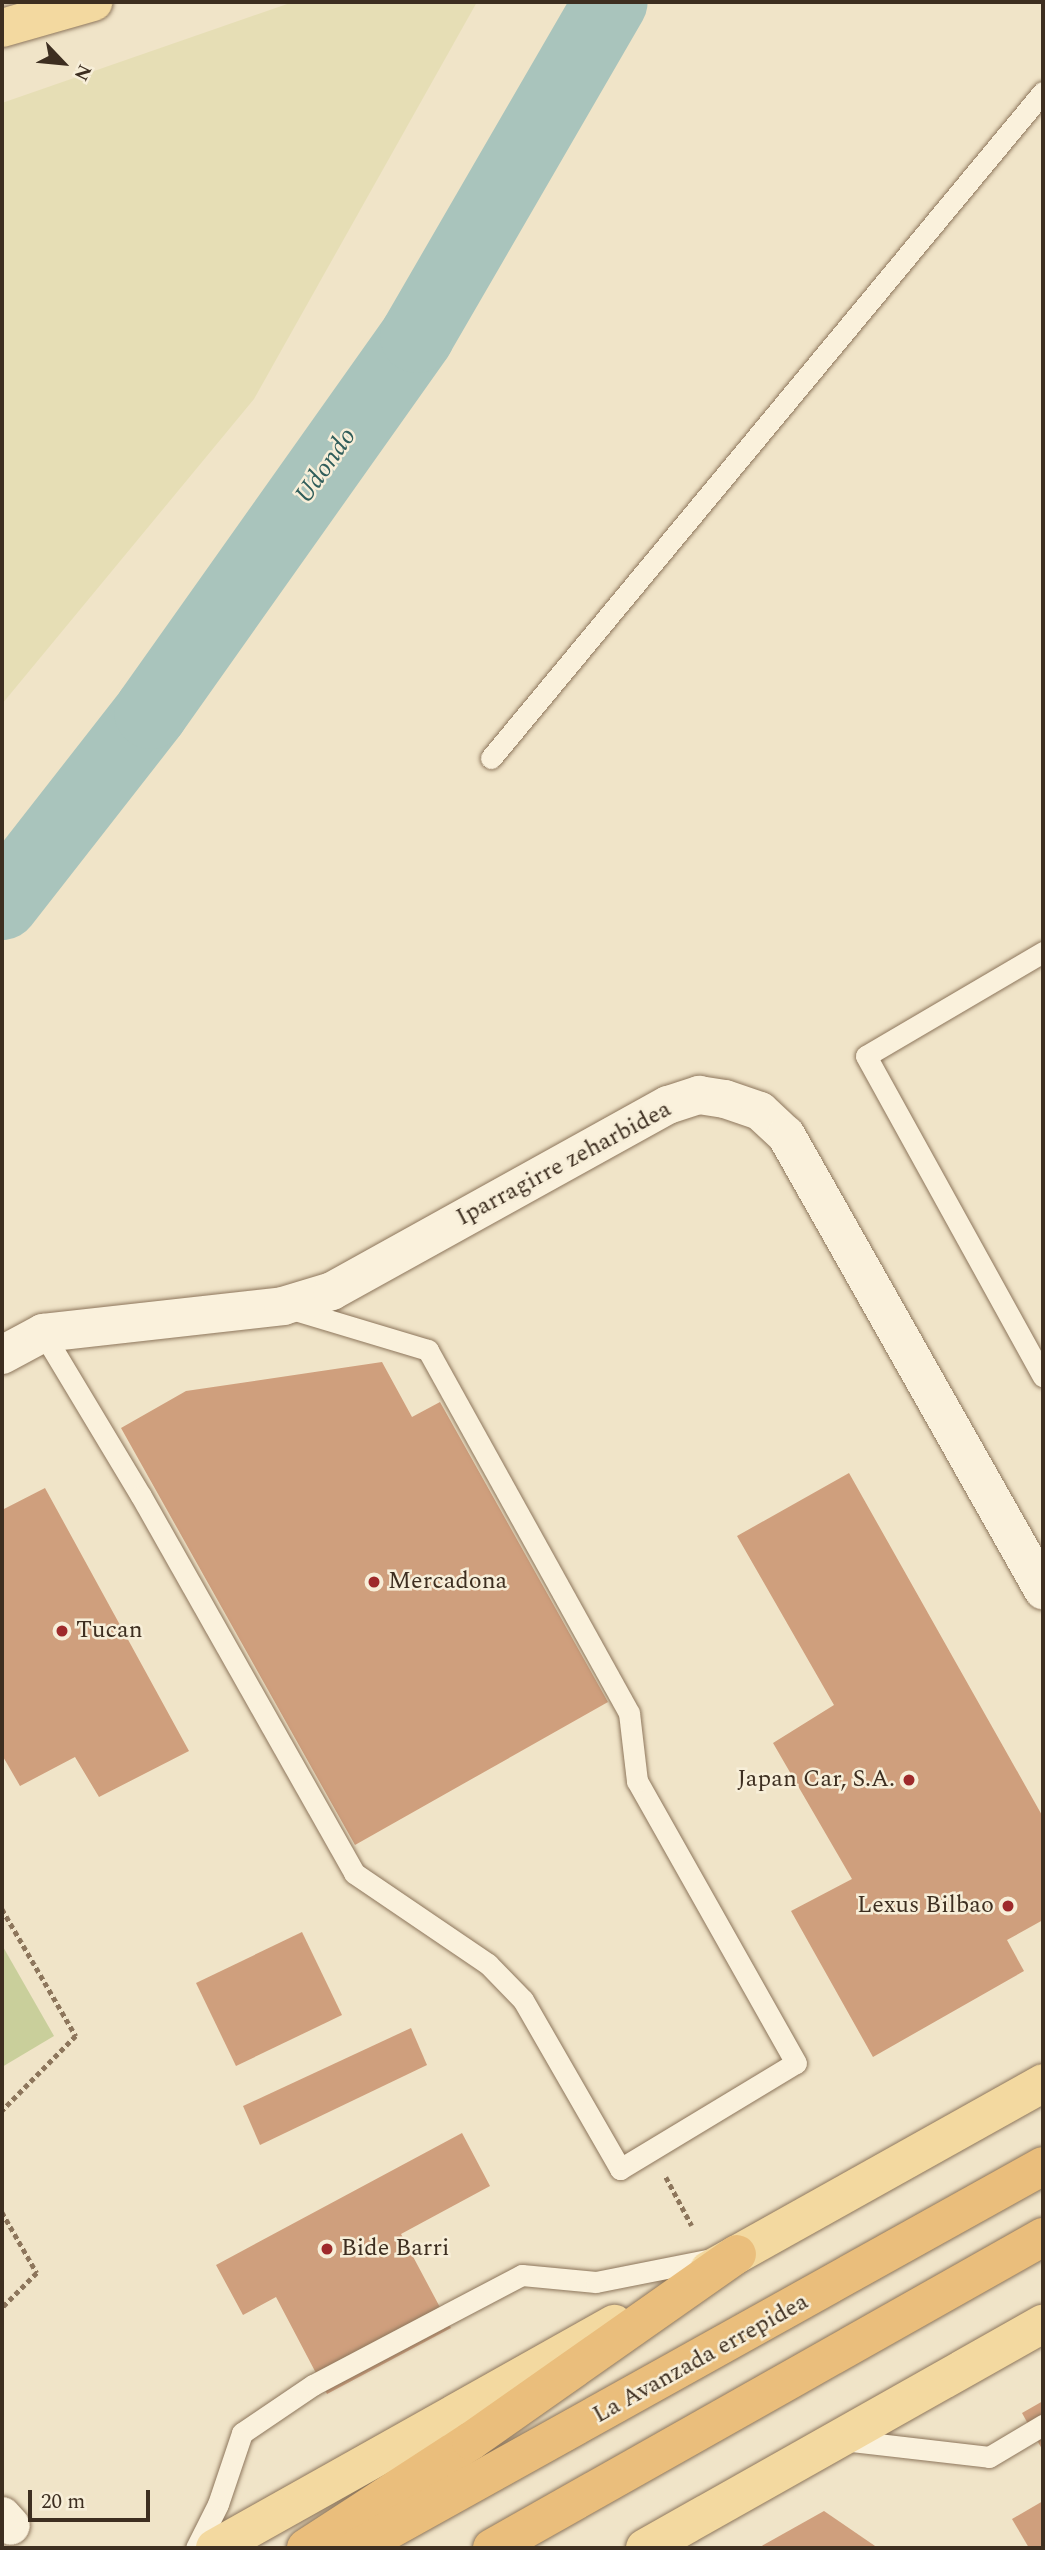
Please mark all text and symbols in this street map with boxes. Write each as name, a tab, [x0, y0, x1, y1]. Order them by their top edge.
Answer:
north arrow	[28, 28, 98, 98]
text: N	[66, 59, 99, 86]
water label: Udondo	[289, 422, 363, 510]
street label: Iparragirre zeharbidea	[452, 1095, 676, 1233]
place label: Mercadona	[388, 1568, 507, 1596]
marker: Mercadona	[366, 1574, 382, 1590]
place label: Tucan	[76, 1617, 143, 1645]
marker: Tucan	[54, 1623, 70, 1639]
place label: Japan Car, S.A.	[737, 1766, 895, 1794]
marker: Japan Car, S.A.	[901, 1772, 917, 1788]
place label: Lexus Bilbao	[857, 1892, 994, 1920]
marker: Lexus Bilbao	[1000, 1898, 1016, 1914]
place label: Bide Barri	[341, 2235, 449, 2263]
marker: Bide Barri	[319, 2241, 335, 2257]
street label: La Avanzada errepidea	[588, 2288, 814, 2430]
scale bar	[32, 2476, 154, 2520]
text: 20 m	[41, 2486, 85, 2518]

